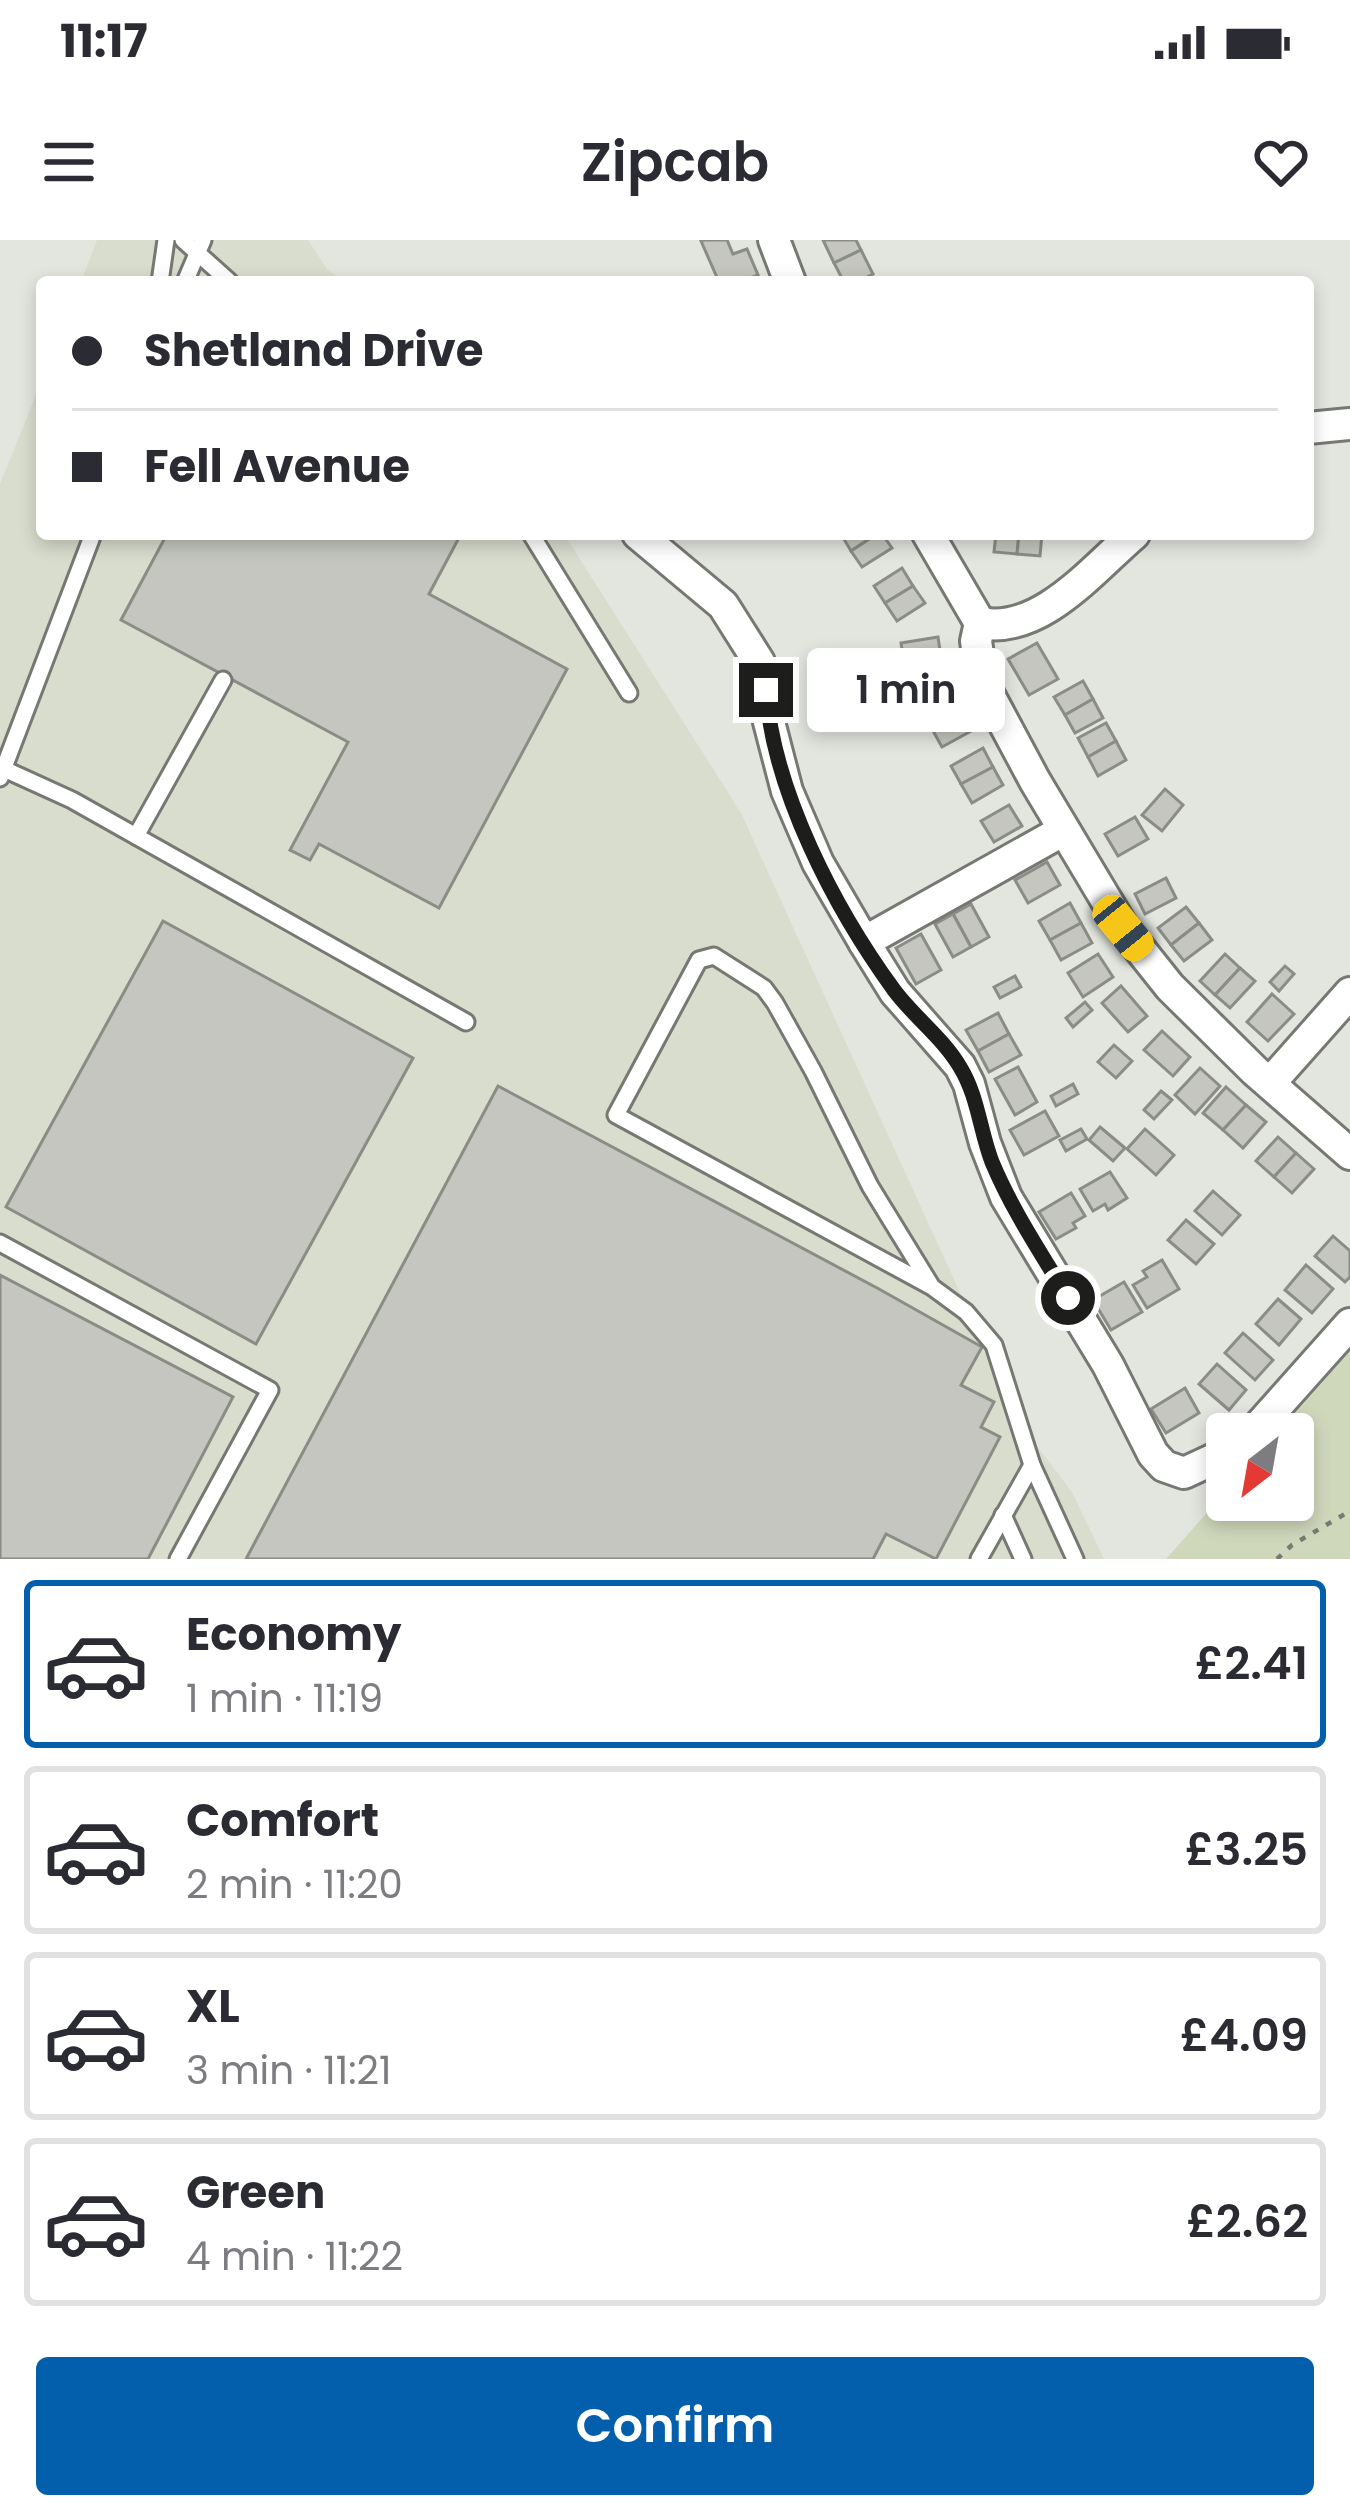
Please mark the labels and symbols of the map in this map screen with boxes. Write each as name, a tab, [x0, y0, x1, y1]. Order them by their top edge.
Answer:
callout: 1 min	[808, 648, 1006, 732]
route end	[739, 663, 793, 717]
car	[1086, 889, 1160, 967]
route start	[1041, 1271, 1095, 1325]
north arrow	[1206, 1413, 1314, 1521]

